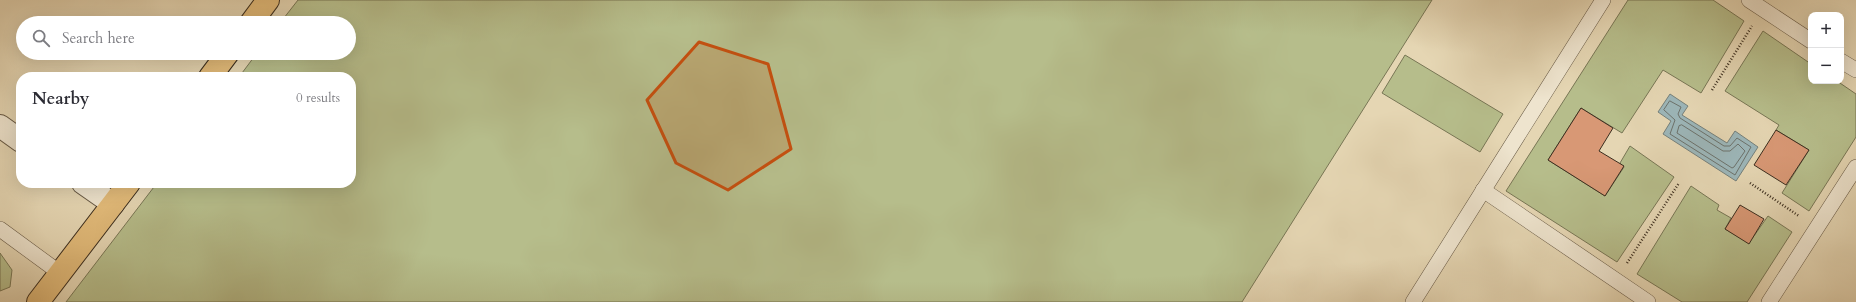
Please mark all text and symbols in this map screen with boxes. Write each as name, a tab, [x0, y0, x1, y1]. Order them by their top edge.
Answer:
map controls	[1808, 12, 1844, 84]
button: +	[1808, 12, 1844, 48]
search box	[16, 16, 356, 60]
icon: search	[30, 27, 52, 49]
text: Search here	[62, 28, 135, 48]
button: −	[1808, 48, 1844, 84]
text: Nearby	[32, 87, 89, 110]
text: 0 results	[296, 89, 340, 107]

